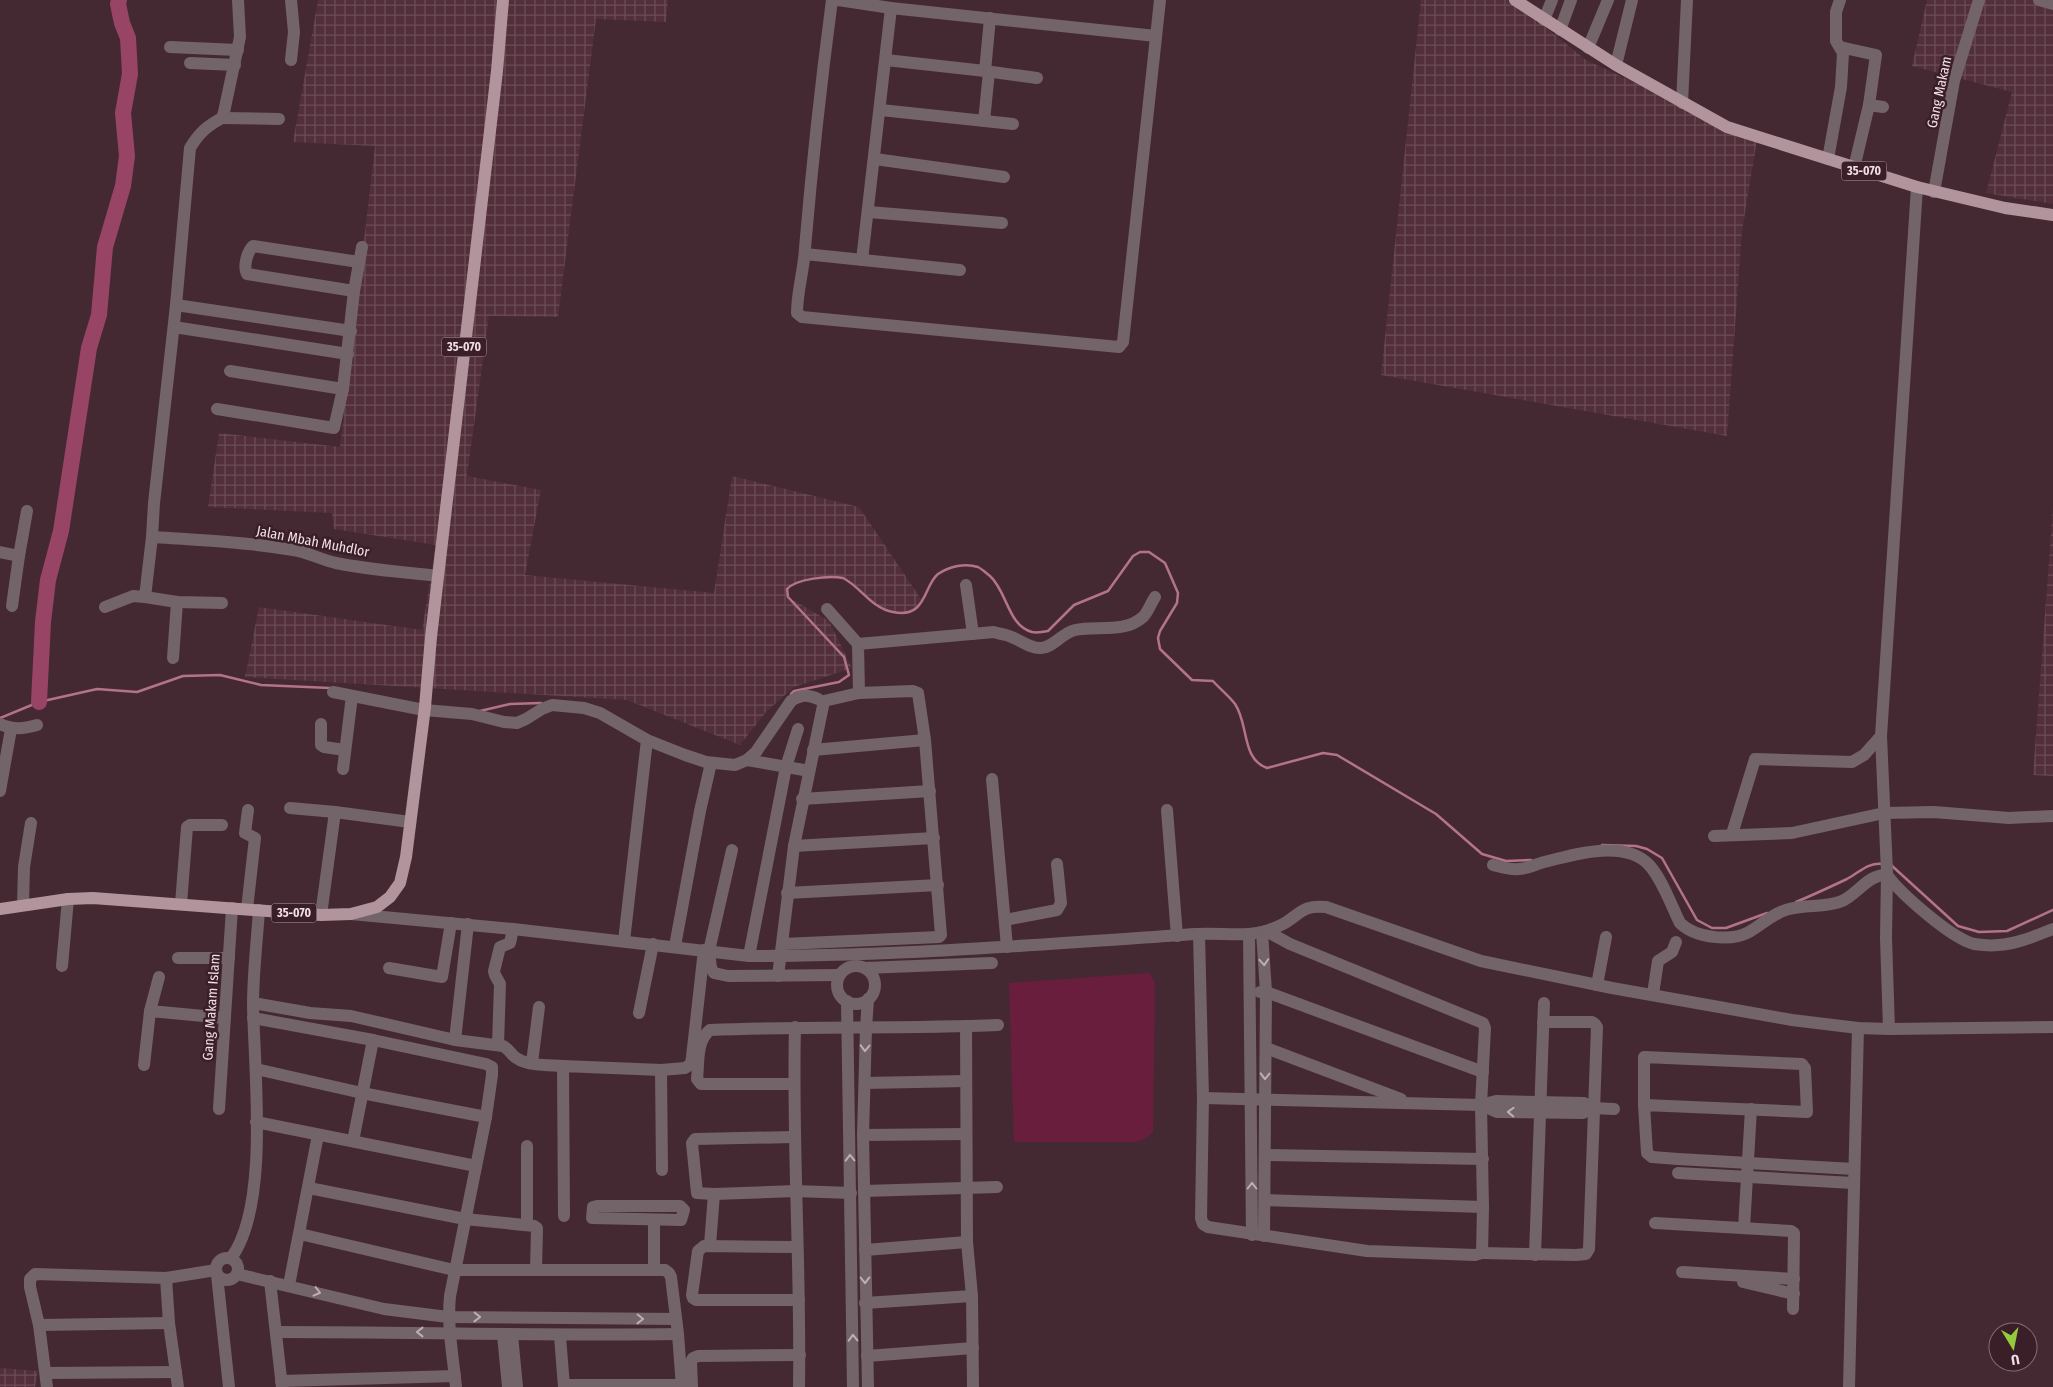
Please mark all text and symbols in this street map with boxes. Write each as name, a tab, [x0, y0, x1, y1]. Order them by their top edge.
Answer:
street label: Gang Makam	[1924, 55, 1955, 130]
road number: 35-070	[1842, 162, 1886, 180]
road number: 35-070	[442, 338, 486, 357]
street label: Jalan Mbah Muhdlor	[255, 522, 371, 561]
road number: 35-070	[272, 904, 316, 922]
street label: Gang Makam Islam	[199, 953, 224, 1061]
one-way arrow	[1258, 958, 1269, 966]
one-way arrow	[860, 1044, 871, 1052]
one-way arrow	[1260, 1072, 1271, 1080]
one-way arrow	[1507, 1107, 1514, 1117]
one-way arrow	[845, 1154, 855, 1162]
one-way arrow	[1247, 1182, 1257, 1190]
one-way arrow	[860, 1277, 870, 1285]
one-way arrow	[313, 1286, 322, 1297]
one-way arrow	[474, 1312, 481, 1322]
one-way arrow	[636, 1313, 644, 1324]
north arrow	[1988, 1322, 2038, 1372]
one-way arrow	[415, 1327, 423, 1337]
one-way arrow	[847, 1334, 858, 1342]
text: U	[2010, 1350, 2021, 1368]

